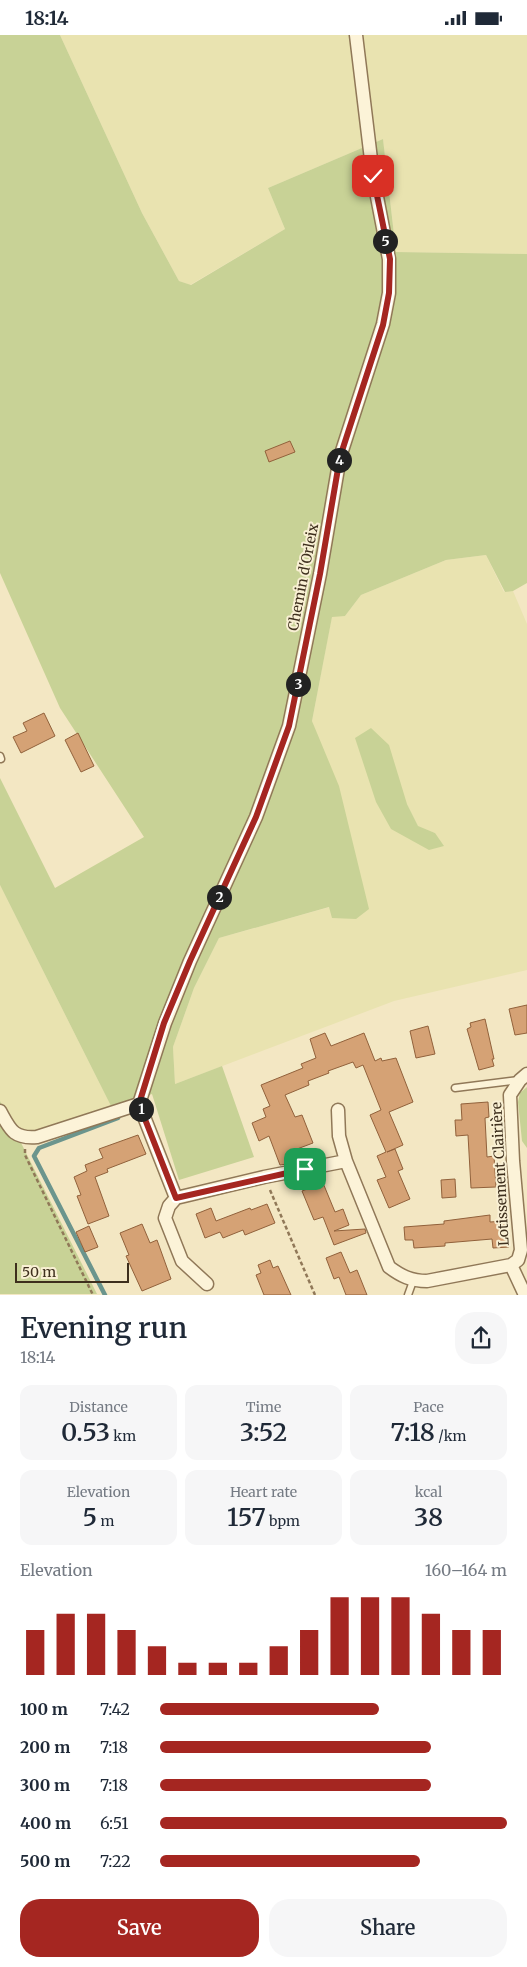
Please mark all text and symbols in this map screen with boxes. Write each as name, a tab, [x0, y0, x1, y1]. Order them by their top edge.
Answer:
text: 18:14	[25, 6, 69, 30]
pin	[352, 155, 394, 197]
icon: check	[359, 162, 387, 190]
pin: 5	[372, 229, 398, 253]
text: 5	[381, 232, 390, 250]
pin: 4	[326, 447, 352, 473]
text: 4	[335, 451, 344, 469]
street label: Chemin d'Orleix	[284, 521, 322, 632]
pin: 3	[286, 671, 310, 697]
text: 3	[294, 675, 303, 693]
pin: 2	[206, 885, 232, 909]
text: 2	[215, 888, 224, 906]
pin: 1	[128, 1097, 154, 1121]
text: 1	[138, 1100, 145, 1118]
street label: Lotissement Clairière	[487, 1102, 513, 1246]
pin	[284, 1148, 326, 1190]
icon: arrive	[291, 1155, 319, 1183]
scale bar	[15, 1259, 129, 1283]
text: 50 m	[22, 1263, 56, 1281]
text: Evening run	[20, 1310, 187, 1346]
button: share	[455, 1312, 507, 1364]
text: 18:14	[20, 1347, 55, 1367]
text: Distance	[69, 1398, 128, 1416]
text: Time	[246, 1398, 281, 1416]
text: Pace	[413, 1398, 444, 1416]
text: 0.53	[61, 1416, 110, 1448]
text: 3:52	[240, 1416, 287, 1448]
text: 7:18	[391, 1416, 435, 1448]
text: km	[110, 1427, 136, 1445]
text: /km	[435, 1427, 466, 1445]
text: Elevation	[67, 1483, 130, 1501]
text: Heart rate	[230, 1483, 297, 1501]
text: kcal	[415, 1483, 442, 1501]
text: 5	[83, 1501, 97, 1533]
text: 157	[227, 1501, 266, 1533]
text: 38	[414, 1501, 443, 1533]
text: m	[97, 1512, 114, 1530]
text: bpm	[266, 1512, 300, 1530]
text: Elevation	[20, 1560, 93, 1580]
text: 160–164 m	[425, 1560, 507, 1580]
text: 100 m	[20, 1699, 68, 1719]
text: 7:42	[100, 1699, 130, 1719]
text: 200 m	[20, 1737, 70, 1757]
text: 7:18	[100, 1737, 128, 1757]
text: 300 m	[20, 1775, 70, 1795]
text: 7:18	[100, 1775, 128, 1795]
text: 400 m	[20, 1813, 71, 1833]
text: 6:51	[100, 1813, 128, 1833]
text: 500 m	[20, 1851, 70, 1871]
text: 7:22	[100, 1851, 131, 1871]
button: Save	[20, 1899, 259, 1957]
button: Share	[269, 1899, 507, 1957]

